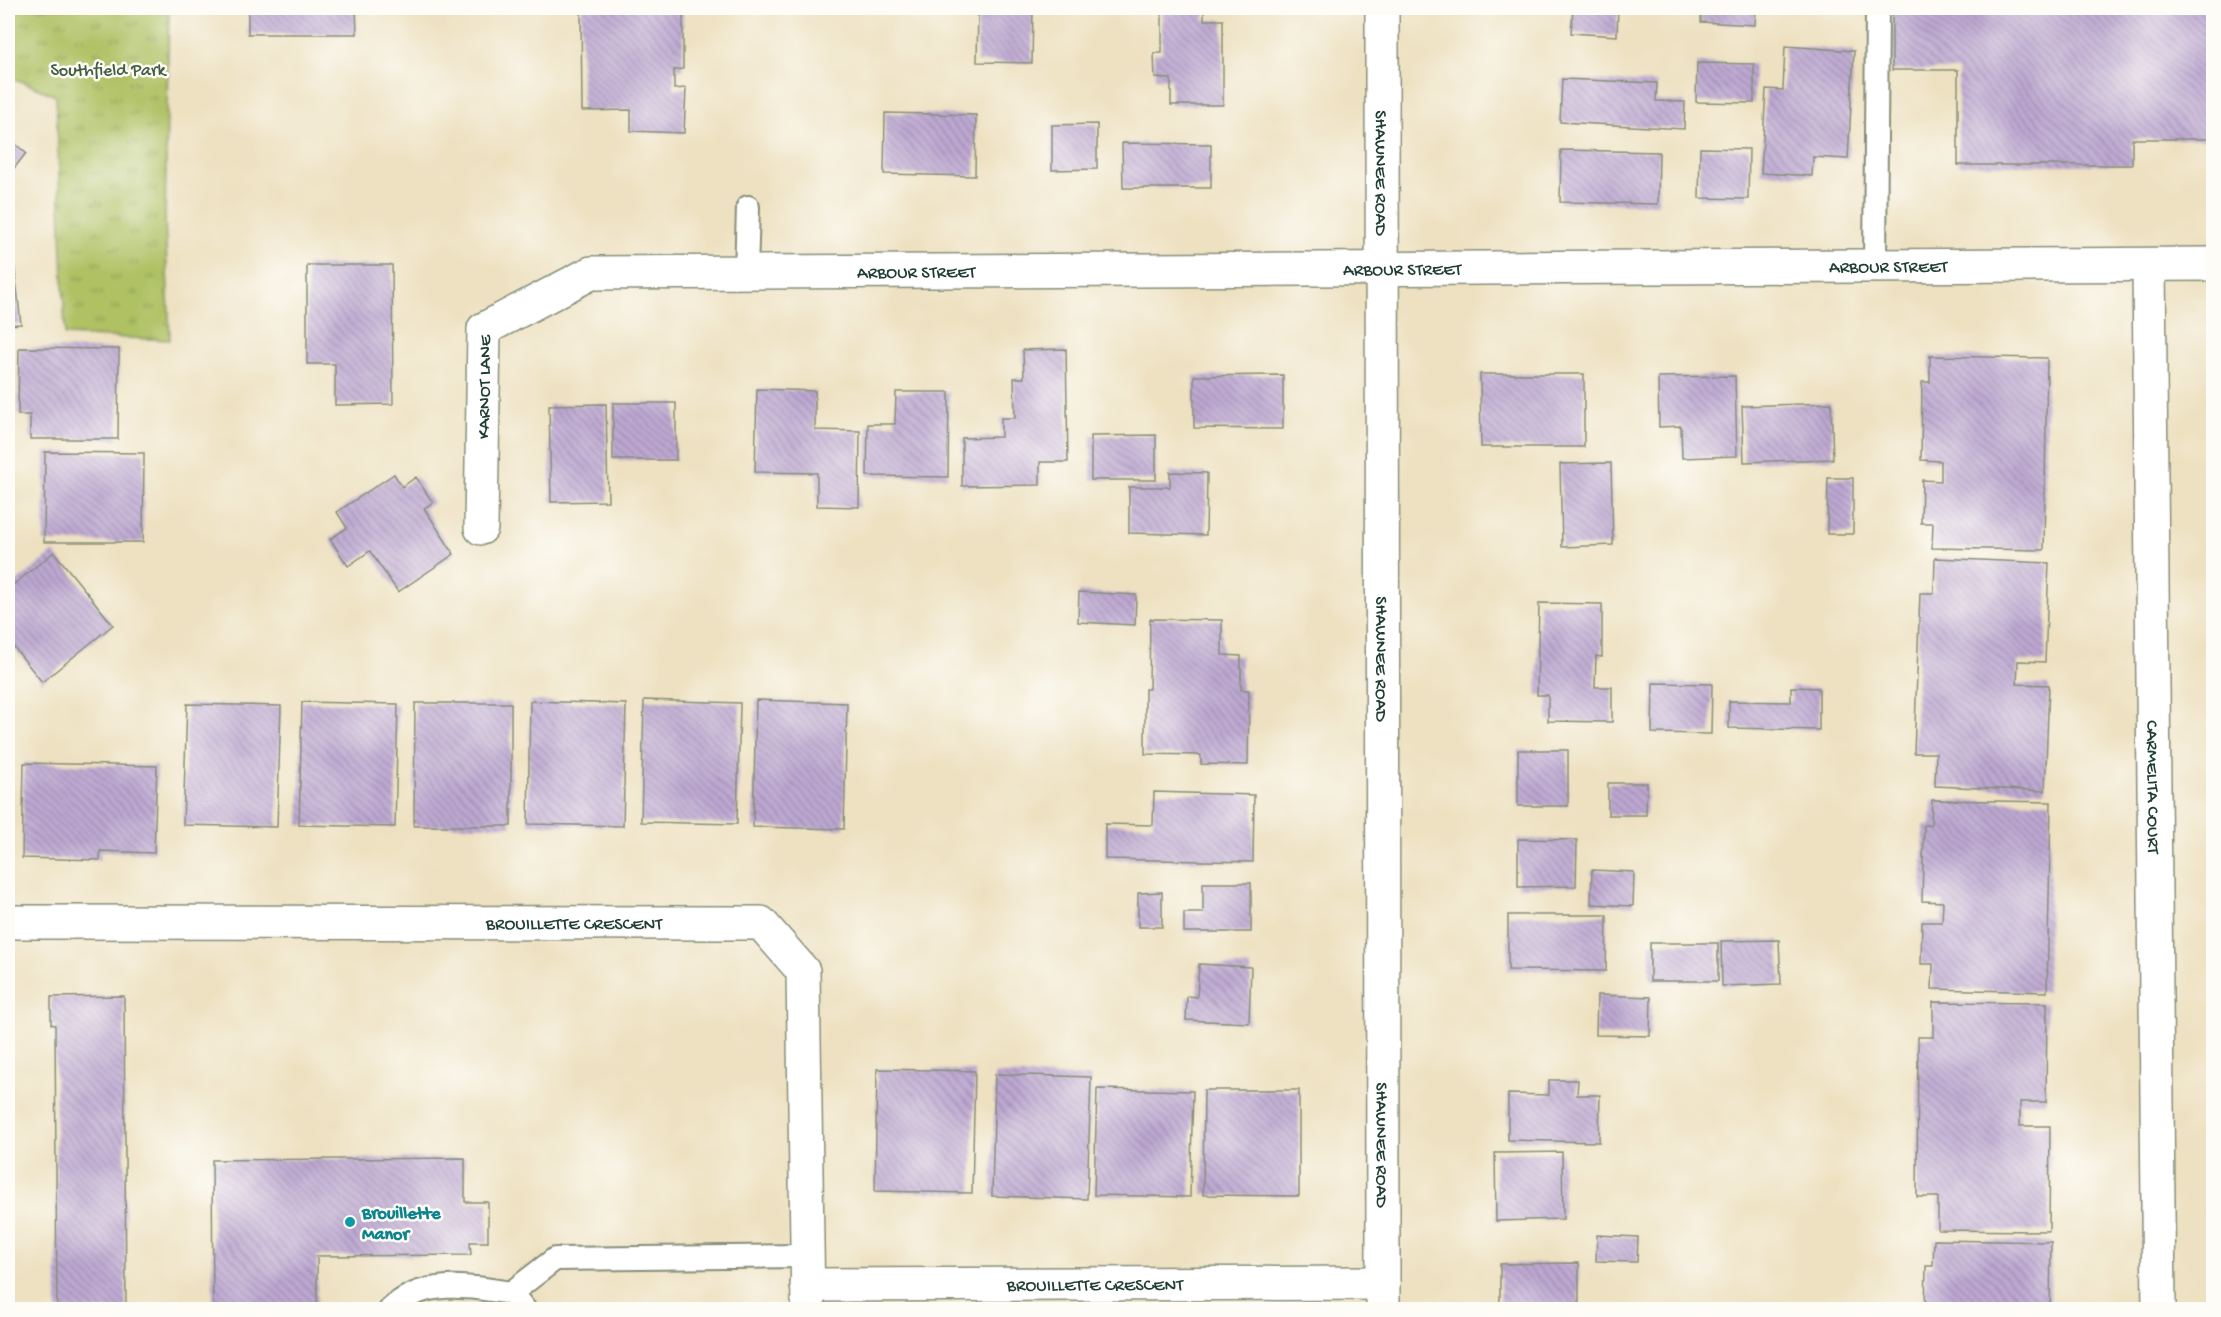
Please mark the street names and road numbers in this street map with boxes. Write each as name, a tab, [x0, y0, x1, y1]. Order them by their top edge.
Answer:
street label: SHAWNEE ROAD	[1369, 110, 1390, 236]
street label: ARBOUR STREET	[1829, 257, 1948, 279]
street label: ARBOUR STREET	[1343, 260, 1462, 282]
street label: ARBOUR STREET	[857, 263, 976, 285]
street label: KARNOT LANE	[474, 334, 497, 439]
street label: SHAWNEE ROAD	[1369, 596, 1391, 722]
street label: CARMELITA COURT	[2140, 720, 2163, 855]
street label: BROUILLETTE CRESCENT	[485, 915, 663, 936]
street label: SHAWNEE ROAD	[1370, 1082, 1391, 1208]
street label: BROUILLETTE CRESCENT	[1006, 1276, 1184, 1297]

